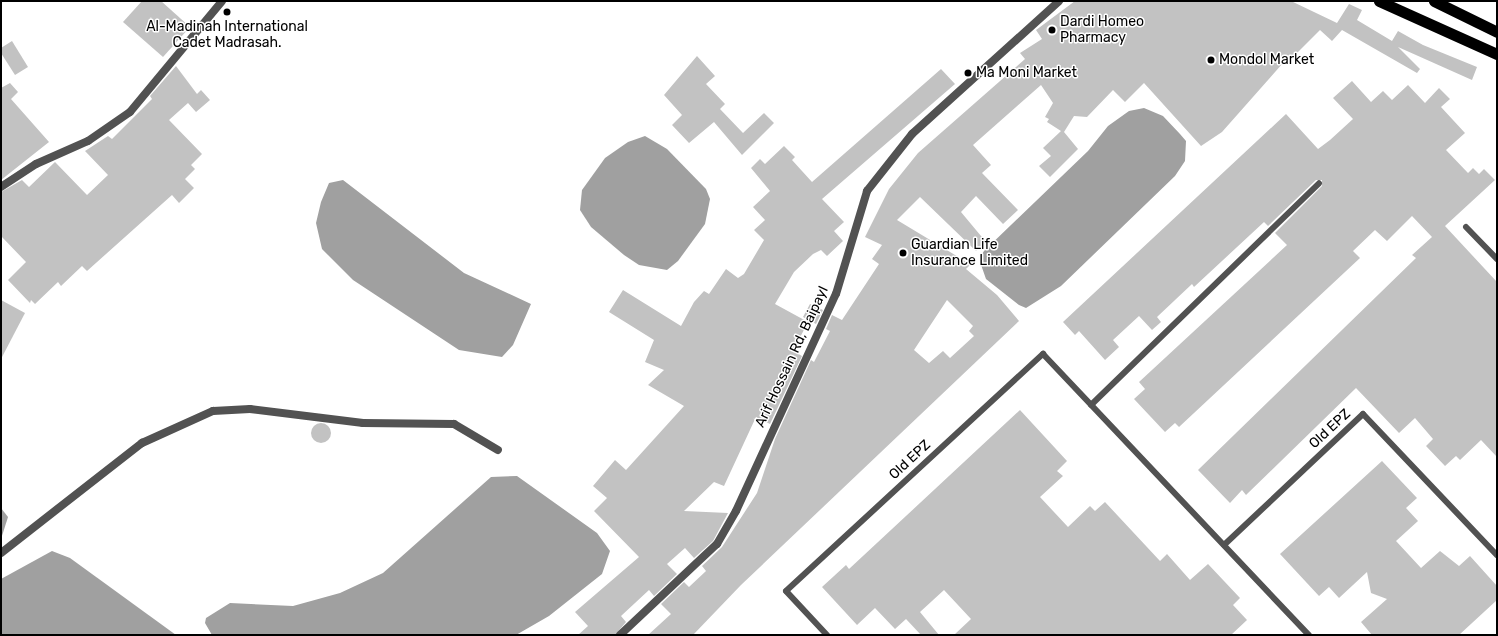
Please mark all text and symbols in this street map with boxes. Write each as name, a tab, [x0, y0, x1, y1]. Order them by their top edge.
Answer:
marker: Al-Madinah International Cadet Madrasah.	[222, 7, 232, 17]
place label: Dardi Homeo Pharmacy	[1060, 14, 1144, 46]
place label: Al-Madinah International Cadet Madrasah.	[146, 19, 308, 52]
marker: Dardi Homeo Pharmacy	[1047, 25, 1057, 35]
place label: Mondol Market	[1219, 52, 1314, 68]
marker: Mondol Market	[1206, 55, 1216, 65]
place label: Ma Moni Market	[976, 65, 1077, 81]
marker: Ma Moni Market	[963, 68, 973, 78]
place label: Guardian Life Insurance Limited	[911, 237, 1028, 270]
marker: Guardian Life Insurance Limited	[898, 248, 908, 258]
street label: Arif Hossain Rd, Baipayl	[752, 284, 832, 430]
street label: Old EPZ	[1306, 406, 1354, 452]
street label: Old EPZ	[886, 437, 934, 483]

